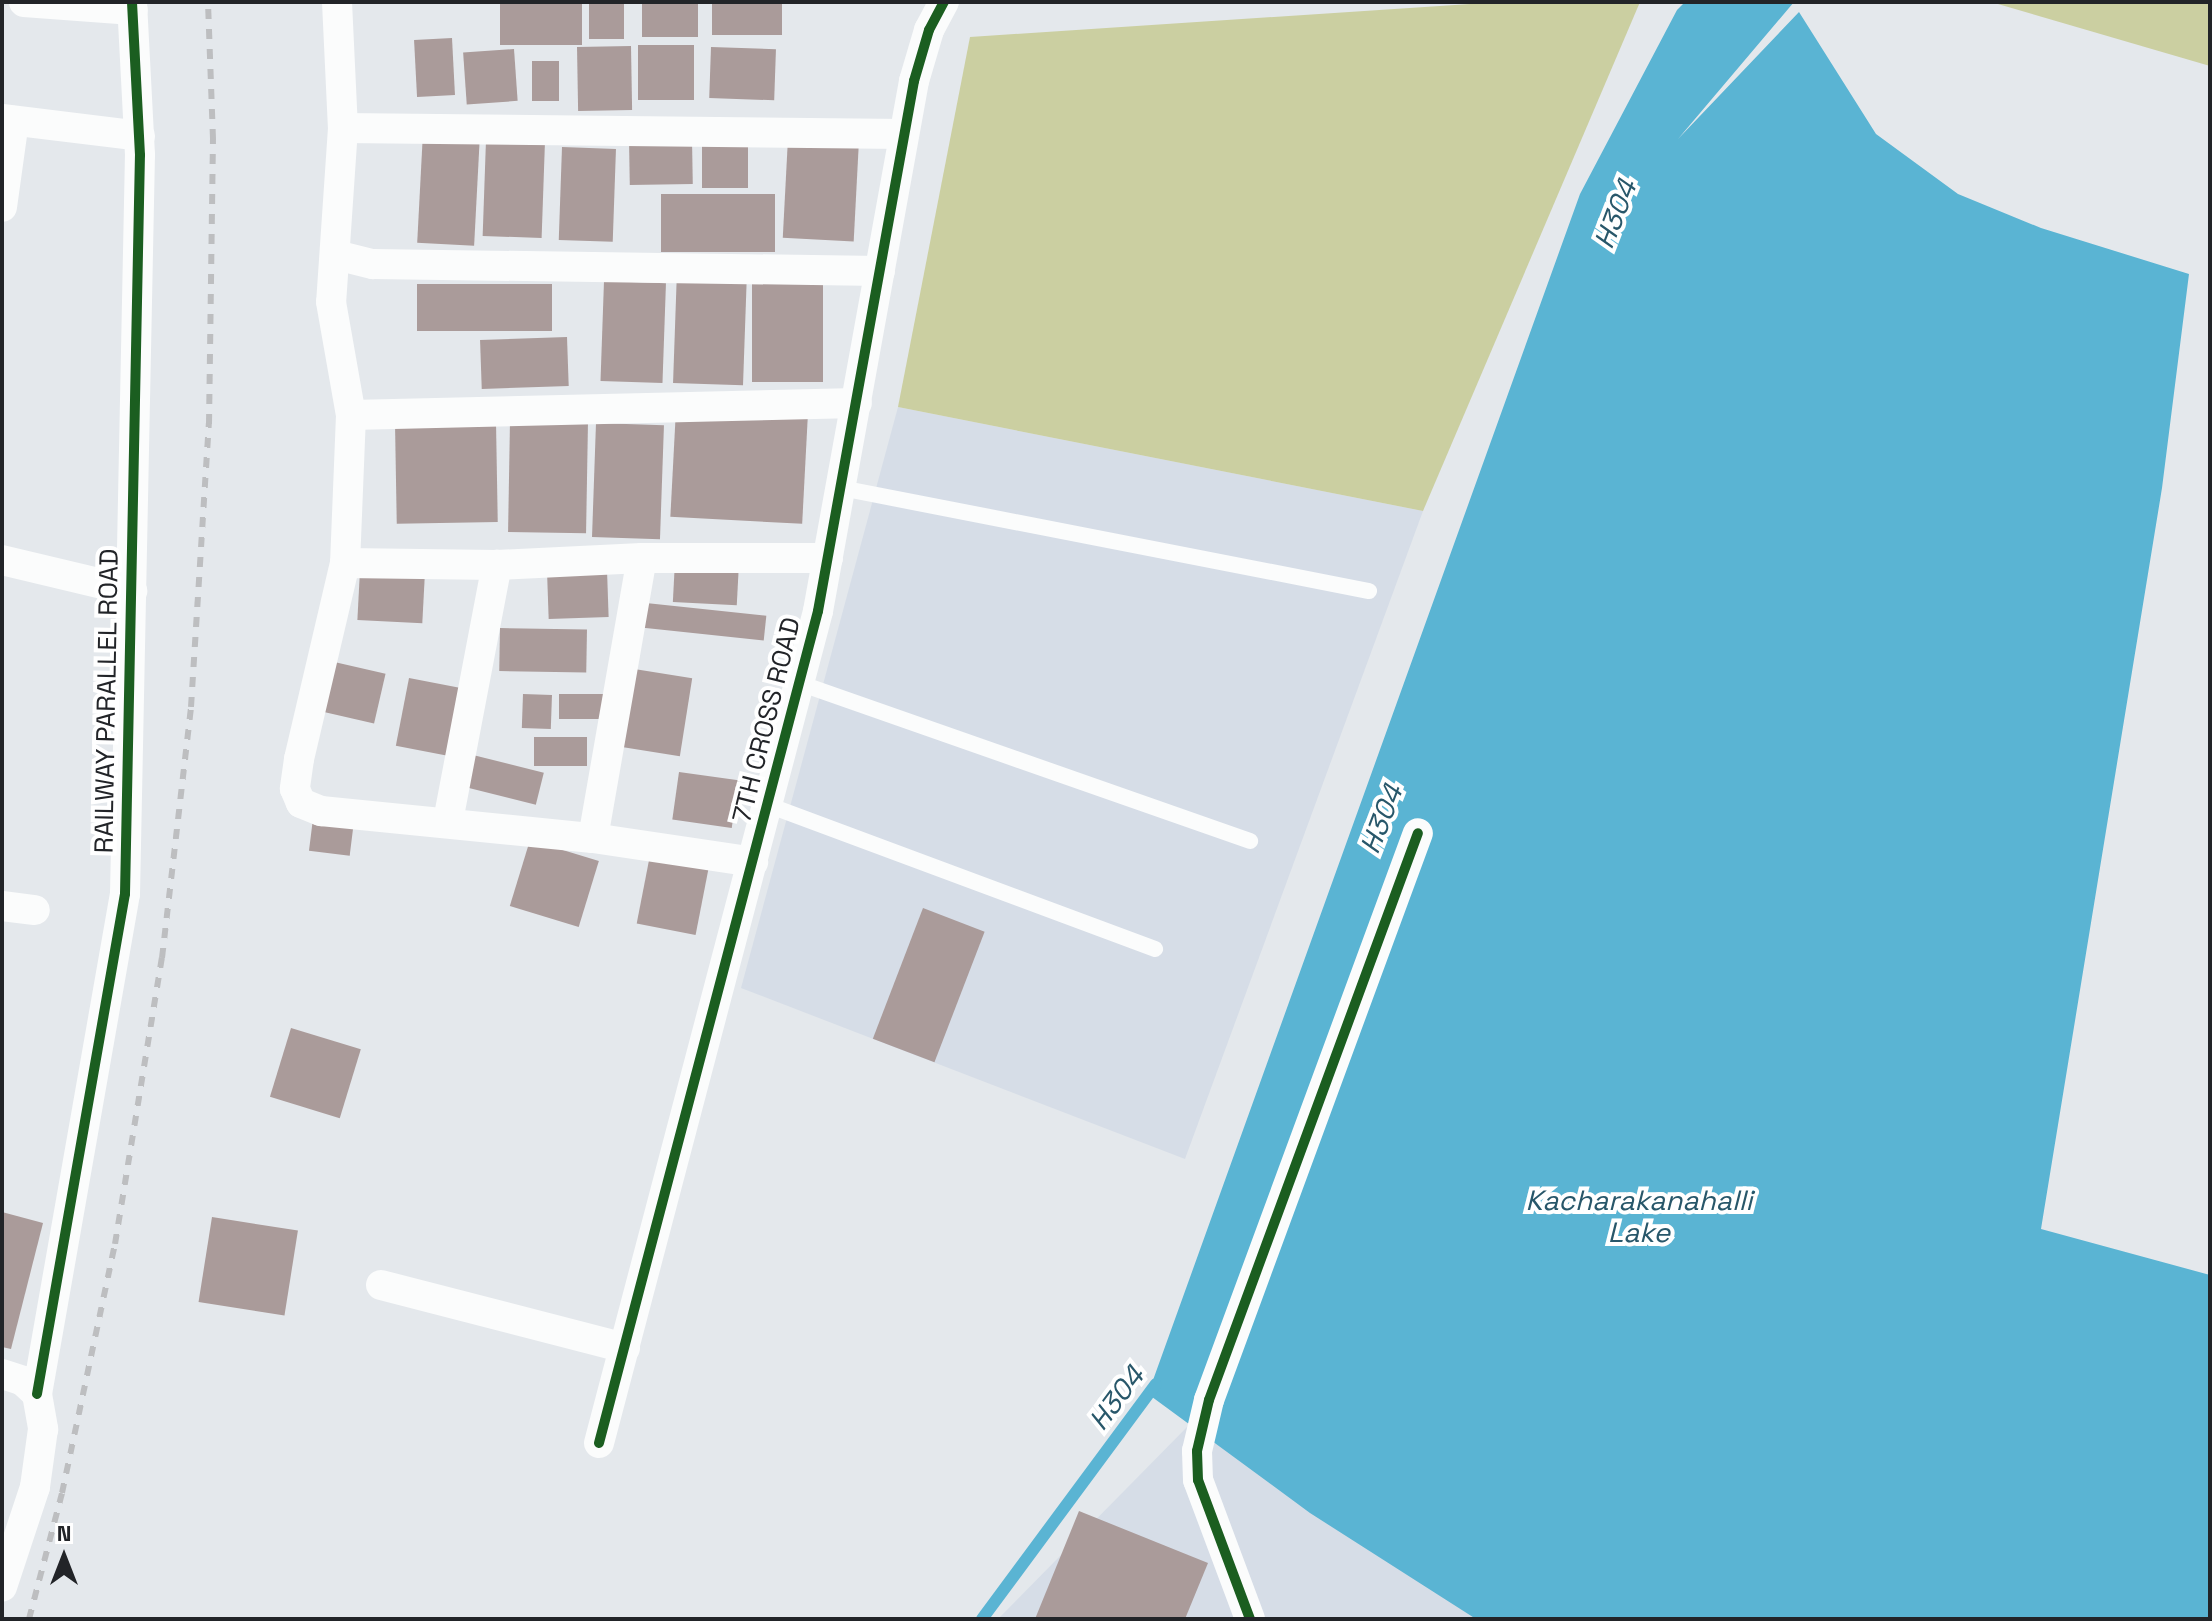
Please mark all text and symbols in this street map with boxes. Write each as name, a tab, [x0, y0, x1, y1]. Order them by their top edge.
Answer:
water label: H304	[1587, 175, 1643, 253]
street label: RAILWAY PARALLEL ROAD	[89, 548, 125, 854]
street label: 7TH CROSS ROAD	[726, 614, 808, 826]
water label: H304	[1353, 780, 1409, 858]
water label: Kacharakanahalli Lake	[1526, 1183, 1752, 1249]
water label: H304	[1081, 1360, 1151, 1436]
north arrow	[24, 1517, 104, 1597]
text: N	[57, 1519, 71, 1547]

